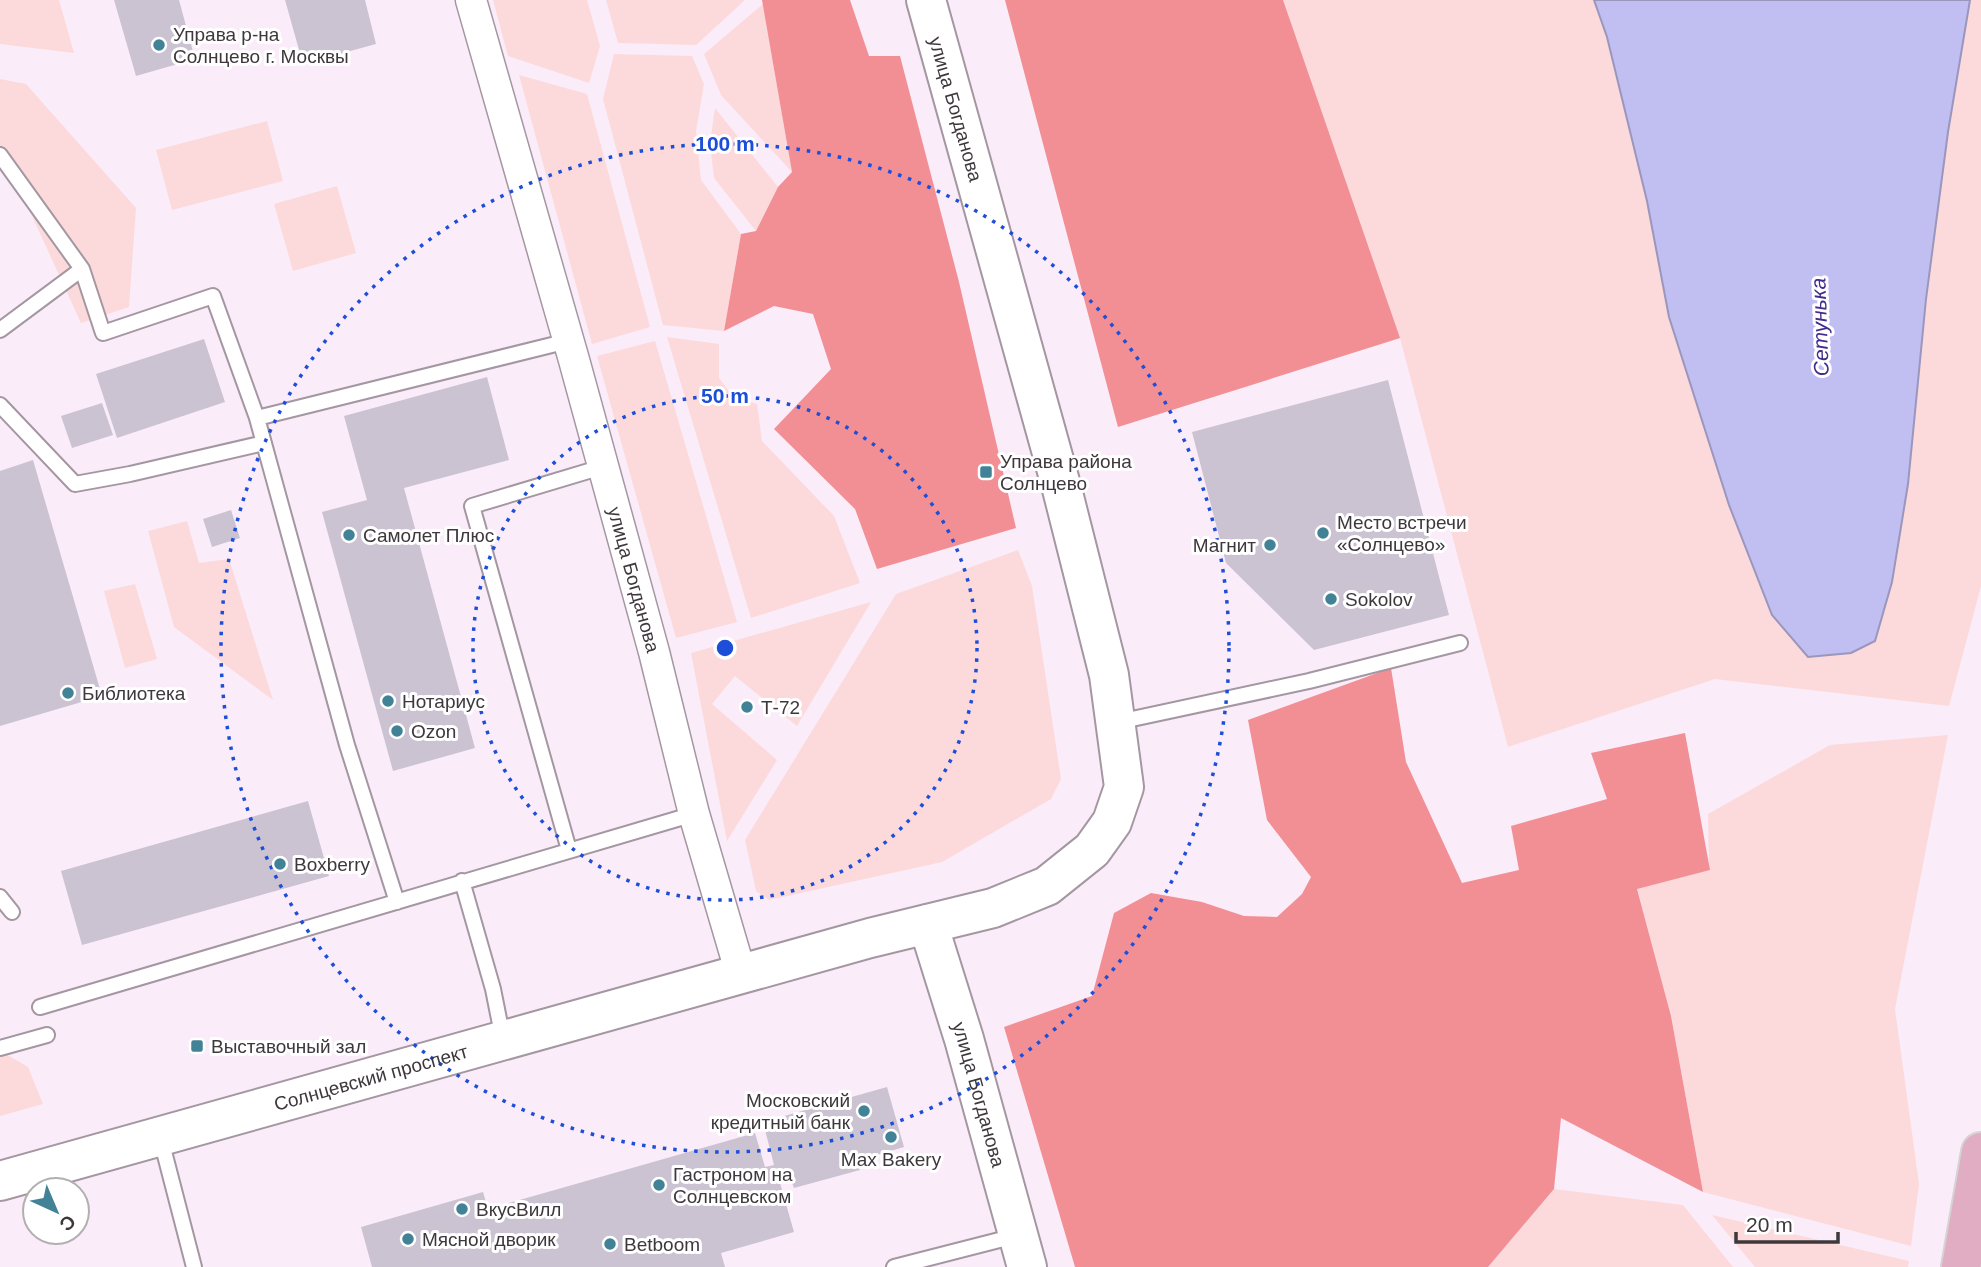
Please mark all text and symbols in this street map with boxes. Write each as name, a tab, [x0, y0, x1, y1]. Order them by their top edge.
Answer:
place label: Управа р-на Солнцево г. Москвы	[173, 24, 349, 67]
street label: улица Богданова	[925, 34, 986, 184]
marker: Управа р-на Солнцево г. Москвы	[151, 37, 167, 53]
text: 100 m	[695, 132, 755, 155]
water label: Сетунька	[1806, 277, 1833, 377]
text: 50 m	[701, 384, 749, 407]
place label: Управа района Солнцево	[1000, 451, 1132, 494]
marker: Управа района Солнцево	[978, 464, 994, 480]
street label: улица Богданова	[604, 505, 664, 655]
place label: Место встречи «Солнцево»	[1337, 512, 1467, 555]
place label: Самолет Плюс	[363, 525, 494, 546]
marker: Место встречи «Солнцево»	[1315, 525, 1331, 541]
marker: Самолет Плюс	[341, 527, 357, 543]
place label: Магнит	[1193, 535, 1256, 556]
marker: Магнит	[1262, 537, 1278, 553]
place label: Sokolov	[1345, 589, 1413, 610]
marker: Sokolov	[1323, 591, 1339, 607]
centre of rings	[713, 636, 737, 660]
place label: Библиотека	[82, 683, 186, 704]
marker: Библиотека	[60, 685, 76, 701]
place label: Нотариус	[402, 691, 485, 712]
marker: Нотариус	[380, 693, 396, 709]
place label: Т-72	[761, 697, 800, 718]
marker: Т-72	[739, 699, 755, 715]
place label: Ozon	[411, 721, 456, 742]
marker: Ozon	[389, 723, 405, 739]
place label: Boxberry	[294, 854, 371, 875]
marker: Boxberry	[272, 856, 288, 872]
street label: улица Богданова	[948, 1019, 1009, 1170]
place label: Выставочный зал	[211, 1036, 366, 1057]
marker: Выставочный зал	[189, 1038, 205, 1054]
street label: Солнцевский проспект	[272, 1041, 470, 1115]
place label: Московский кредитный банк	[711, 1090, 851, 1133]
marker: Московский кредитный банк	[856, 1103, 872, 1119]
marker: Max Bakery	[883, 1129, 899, 1145]
place label: Max Bakery	[841, 1149, 942, 1170]
place label: Гастроном на Солнцевском	[673, 1164, 793, 1207]
north arrow	[21, 1176, 91, 1246]
marker: Гастроном на Солнцевском	[651, 1177, 667, 1193]
place label: ВкусВилл	[476, 1199, 561, 1220]
scale bar	[1736, 1200, 1838, 1244]
marker: ВкусВилл	[454, 1201, 470, 1217]
text: С	[55, 1211, 80, 1235]
text: 20 m	[1746, 1213, 1793, 1236]
place label: Мясной дворик	[422, 1229, 556, 1250]
marker: Мясной дворик	[400, 1231, 416, 1247]
place label: Betboom	[624, 1234, 700, 1255]
marker: Betboom	[602, 1236, 618, 1252]

